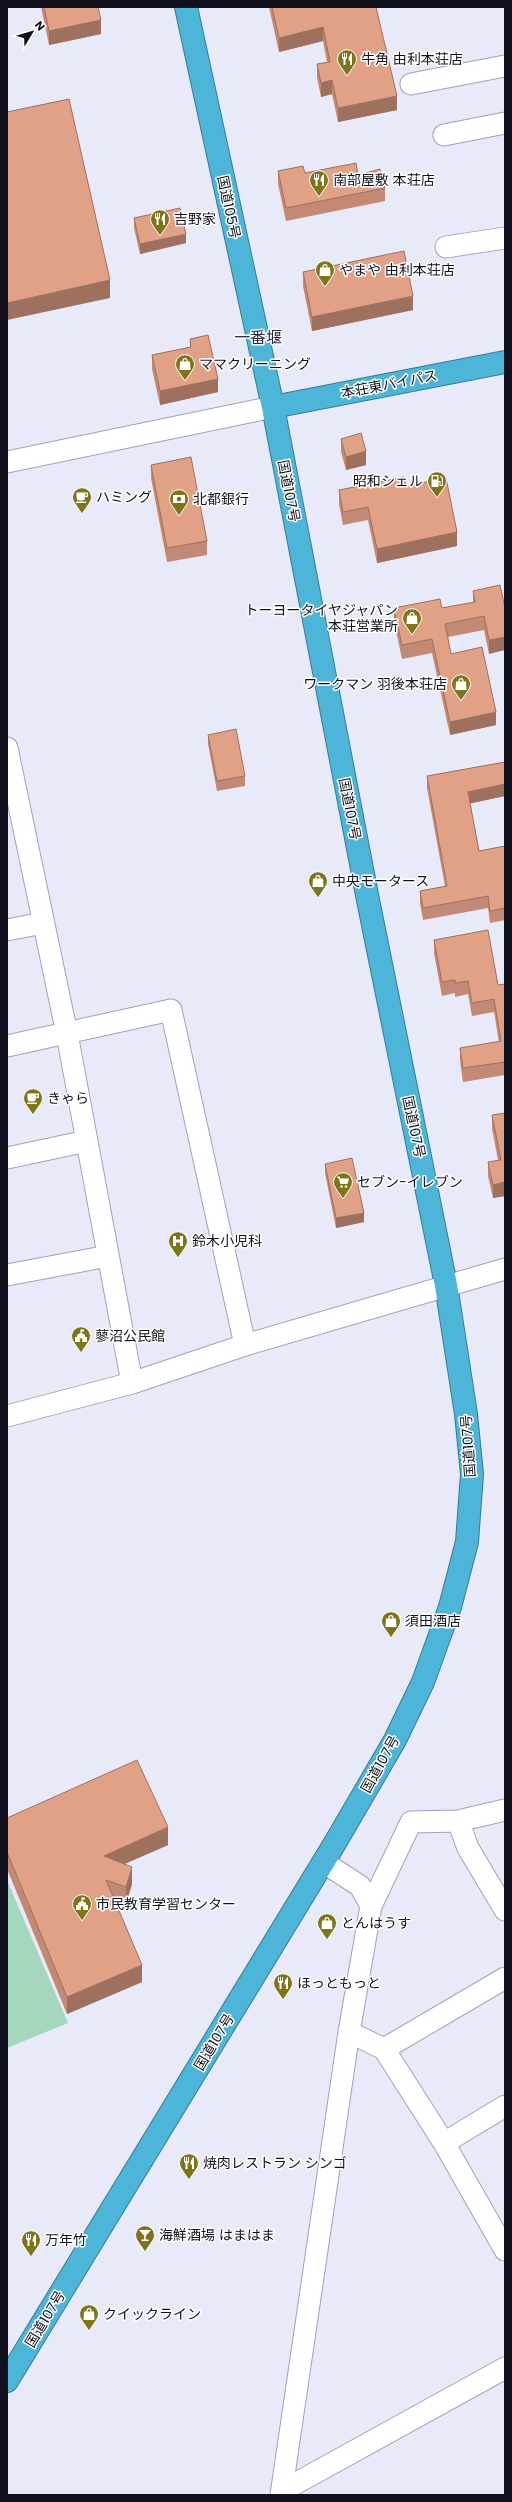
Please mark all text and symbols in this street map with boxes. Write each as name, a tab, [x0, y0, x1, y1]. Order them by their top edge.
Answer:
north arrow	[12, 12, 52, 52]
text: N	[31, 18, 49, 34]
restaurant icon: 牛角 由利本荘店	[336, 48, 358, 76]
place label: 牛角 由利本荘店	[361, 49, 463, 69]
restaurant icon: 南部屋敷 本荘店	[308, 169, 330, 197]
place label: 南部屋敷 本荘店	[333, 170, 435, 190]
street label: 国道105号	[213, 174, 245, 240]
restaurant icon: 吉野家	[149, 208, 171, 236]
place label: 吉野家	[174, 209, 216, 229]
shop icon: やまや 由利本荘店	[314, 259, 336, 287]
place label: やまや 由利本荘店	[339, 260, 455, 280]
district label: 一番堰	[234, 326, 282, 349]
shop icon: ママクリーニング	[174, 353, 196, 381]
place label: ママクリーニング	[199, 354, 311, 374]
street label: 本荘東バイパス	[339, 365, 439, 403]
street label: 国道107号	[273, 458, 305, 524]
fuel station icon: 昭和シェル	[426, 470, 448, 498]
place label: 昭和シェル	[353, 471, 423, 491]
cafe icon: ハミング	[71, 486, 93, 514]
place label: ハミング	[96, 487, 152, 507]
bank icon: 北都銀行	[168, 488, 190, 516]
place label: 北都銀行	[193, 489, 249, 509]
place label: トーヨータイヤジャパン 本荘営業所	[244, 600, 398, 636]
shop icon: トーヨータイヤジャパン 本荘営業所	[401, 607, 423, 635]
shop icon: ワークマン 羽後本荘店	[450, 673, 472, 701]
place label: ワークマン 羽後本荘店	[303, 674, 447, 694]
street label: 国道107号	[334, 776, 366, 842]
shop icon: 中央モータース	[307, 870, 329, 898]
place label: 中央モータース	[332, 871, 429, 891]
cafe icon: きゃら	[22, 1087, 44, 1115]
place label: きゃら	[47, 1088, 89, 1108]
street label: 国道107号	[398, 1094, 430, 1160]
supermarket icon: セブン-イレブン	[332, 1171, 354, 1199]
place label: セブン-イレブン	[357, 1172, 463, 1192]
hospital icon: 鈴木小児科	[167, 1230, 189, 1258]
place label: 鈴木小児科	[192, 1231, 262, 1251]
public building icon: 蓼沼公民館	[70, 1325, 92, 1353]
place label: 蓼沼公民館	[95, 1326, 165, 1346]
street label: 国道107号	[456, 1414, 480, 1478]
shop icon: 須田酒店	[380, 1610, 402, 1638]
place label: 須田酒店	[405, 1611, 461, 1631]
street label: 国道107号	[356, 1732, 404, 1796]
public building icon: 市民教育学習センター	[71, 1893, 93, 1921]
place label: 市民教育学習センター	[96, 1894, 236, 1914]
shop icon: とんはうす	[316, 1912, 338, 1940]
place label: とんはうす	[341, 1913, 411, 1933]
restaurant icon: ほっともっと	[272, 1972, 294, 2000]
place label: ほっともっと	[297, 1973, 381, 1993]
street label: 国道107号	[189, 2010, 239, 2074]
restaurant icon: 焼肉レストラン シンゴ	[178, 2152, 200, 2180]
place label: 焼肉レストラン シンゴ	[203, 2153, 347, 2173]
bar icon: 海鮮酒場 はまはま	[134, 2224, 156, 2252]
place label: 海鮮酒場 はまはま	[159, 2225, 275, 2245]
restaurant icon: 万年竹	[20, 2229, 42, 2257]
place label: 万年竹	[45, 2230, 87, 2250]
street label: 国道107号	[20, 2287, 70, 2351]
shop icon: クイックライン	[78, 2303, 100, 2331]
place label: クイックライン	[103, 2304, 201, 2324]

